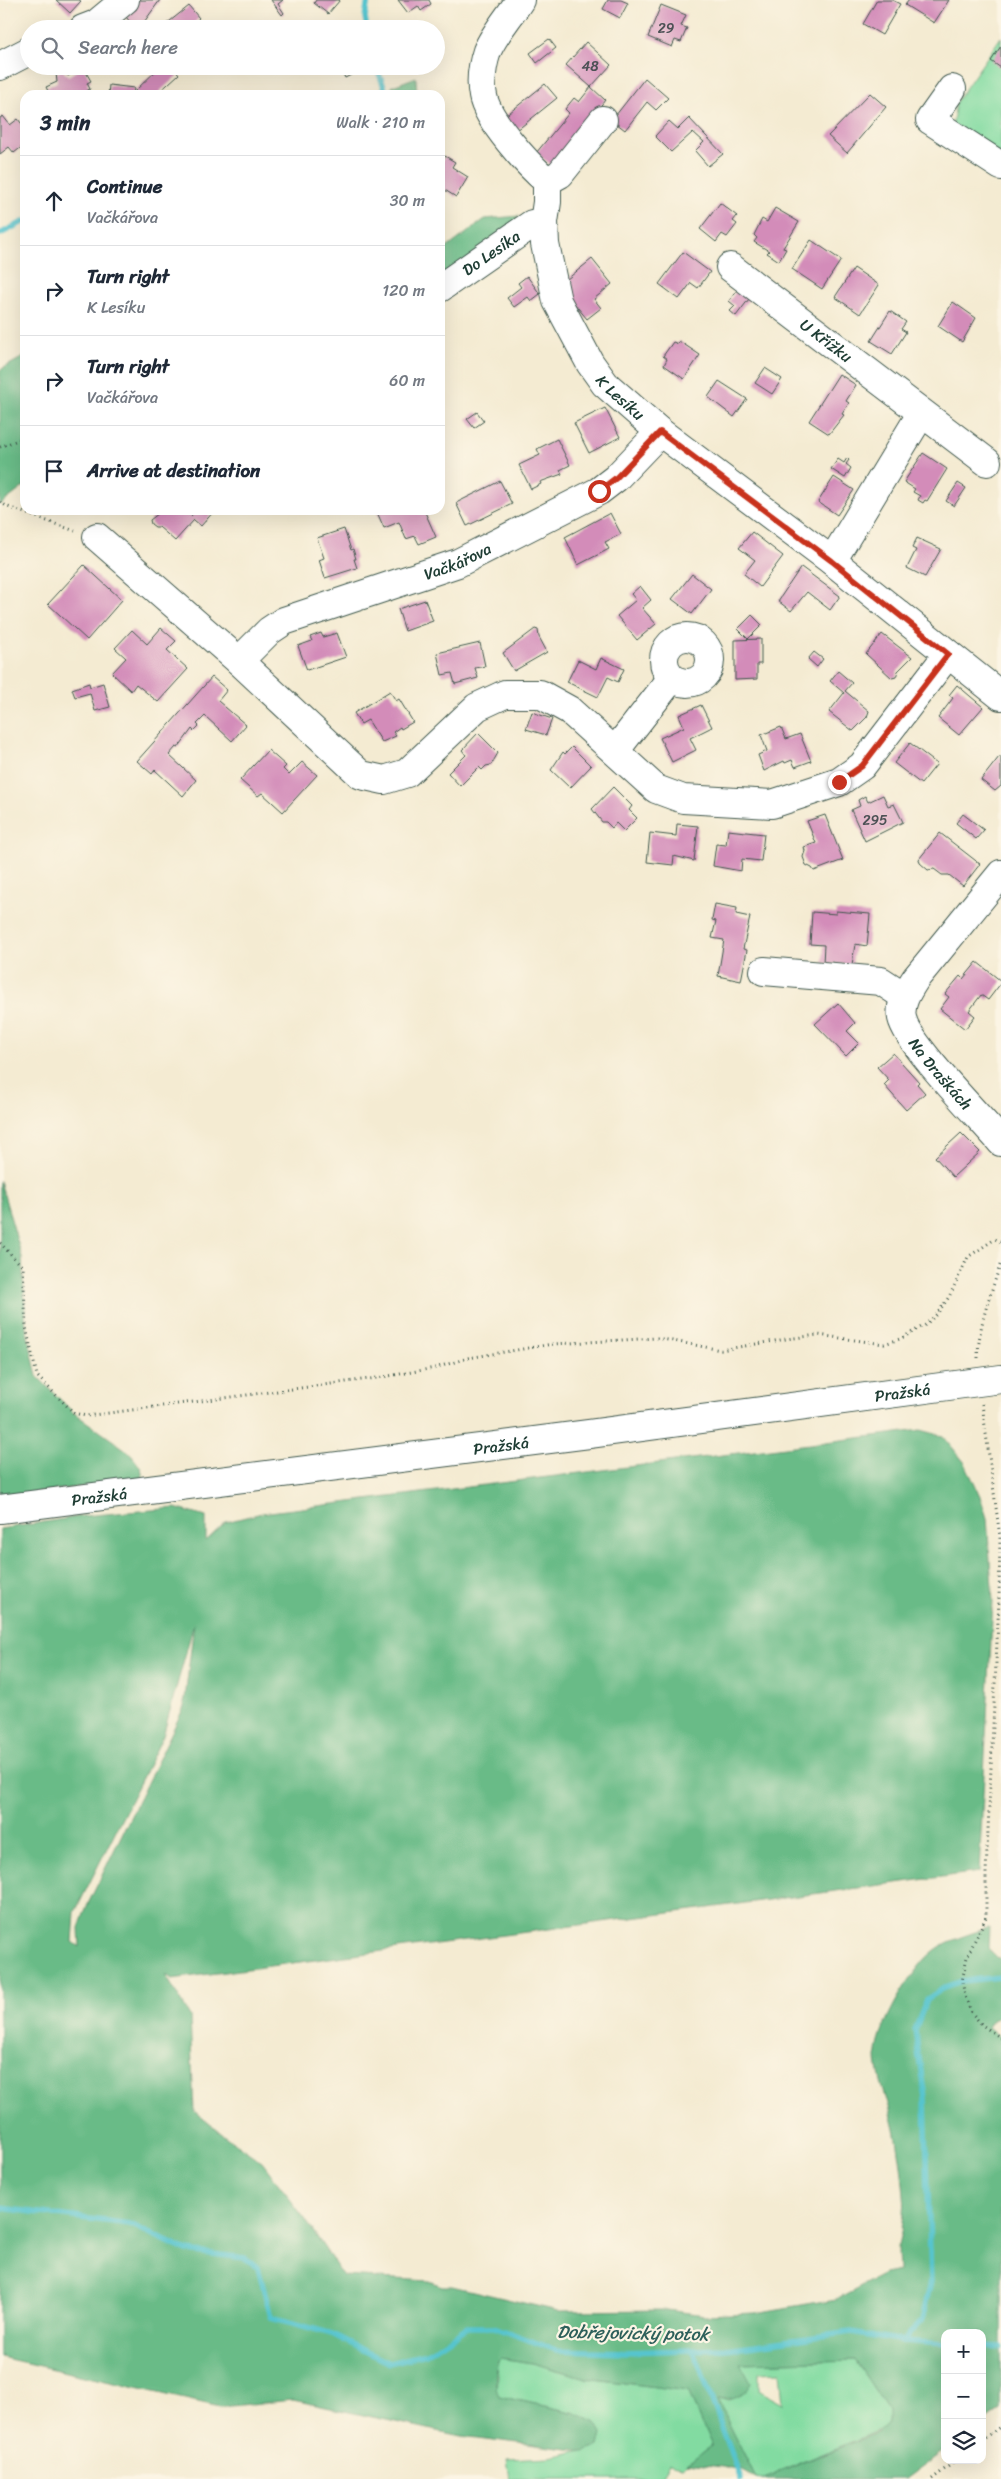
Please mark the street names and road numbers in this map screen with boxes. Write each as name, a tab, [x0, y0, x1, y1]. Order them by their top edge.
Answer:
street label: Do Lesíka	[456, 222, 527, 284]
street label: U Křížku	[793, 311, 859, 371]
street label: K Lesíku	[588, 369, 652, 428]
street label: Vačkářova	[420, 534, 497, 588]
street label: Na Draškách	[901, 1031, 980, 1117]
street label: Pražská	[873, 1375, 932, 1411]
street label: Pražská	[471, 1428, 531, 1464]
street label: Pražská	[70, 1479, 129, 1515]

